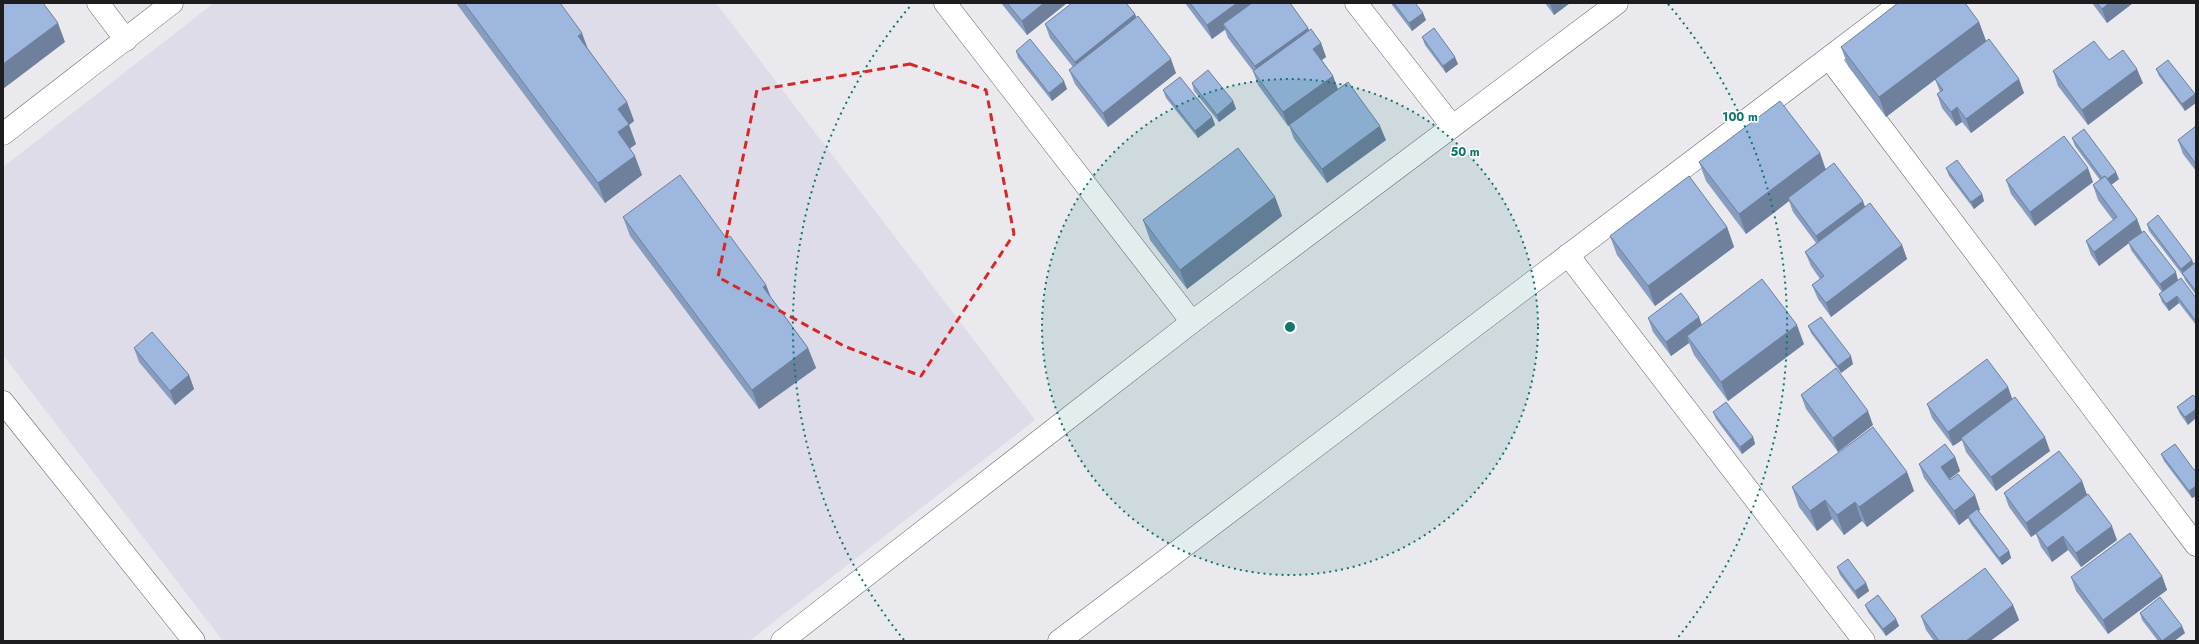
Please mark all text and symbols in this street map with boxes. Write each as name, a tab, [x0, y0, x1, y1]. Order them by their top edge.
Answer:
text: 100 m	[1722, 108, 1758, 126]
text: 50 m	[1450, 143, 1480, 161]
centre of rings	[1283, 320, 1297, 334]

